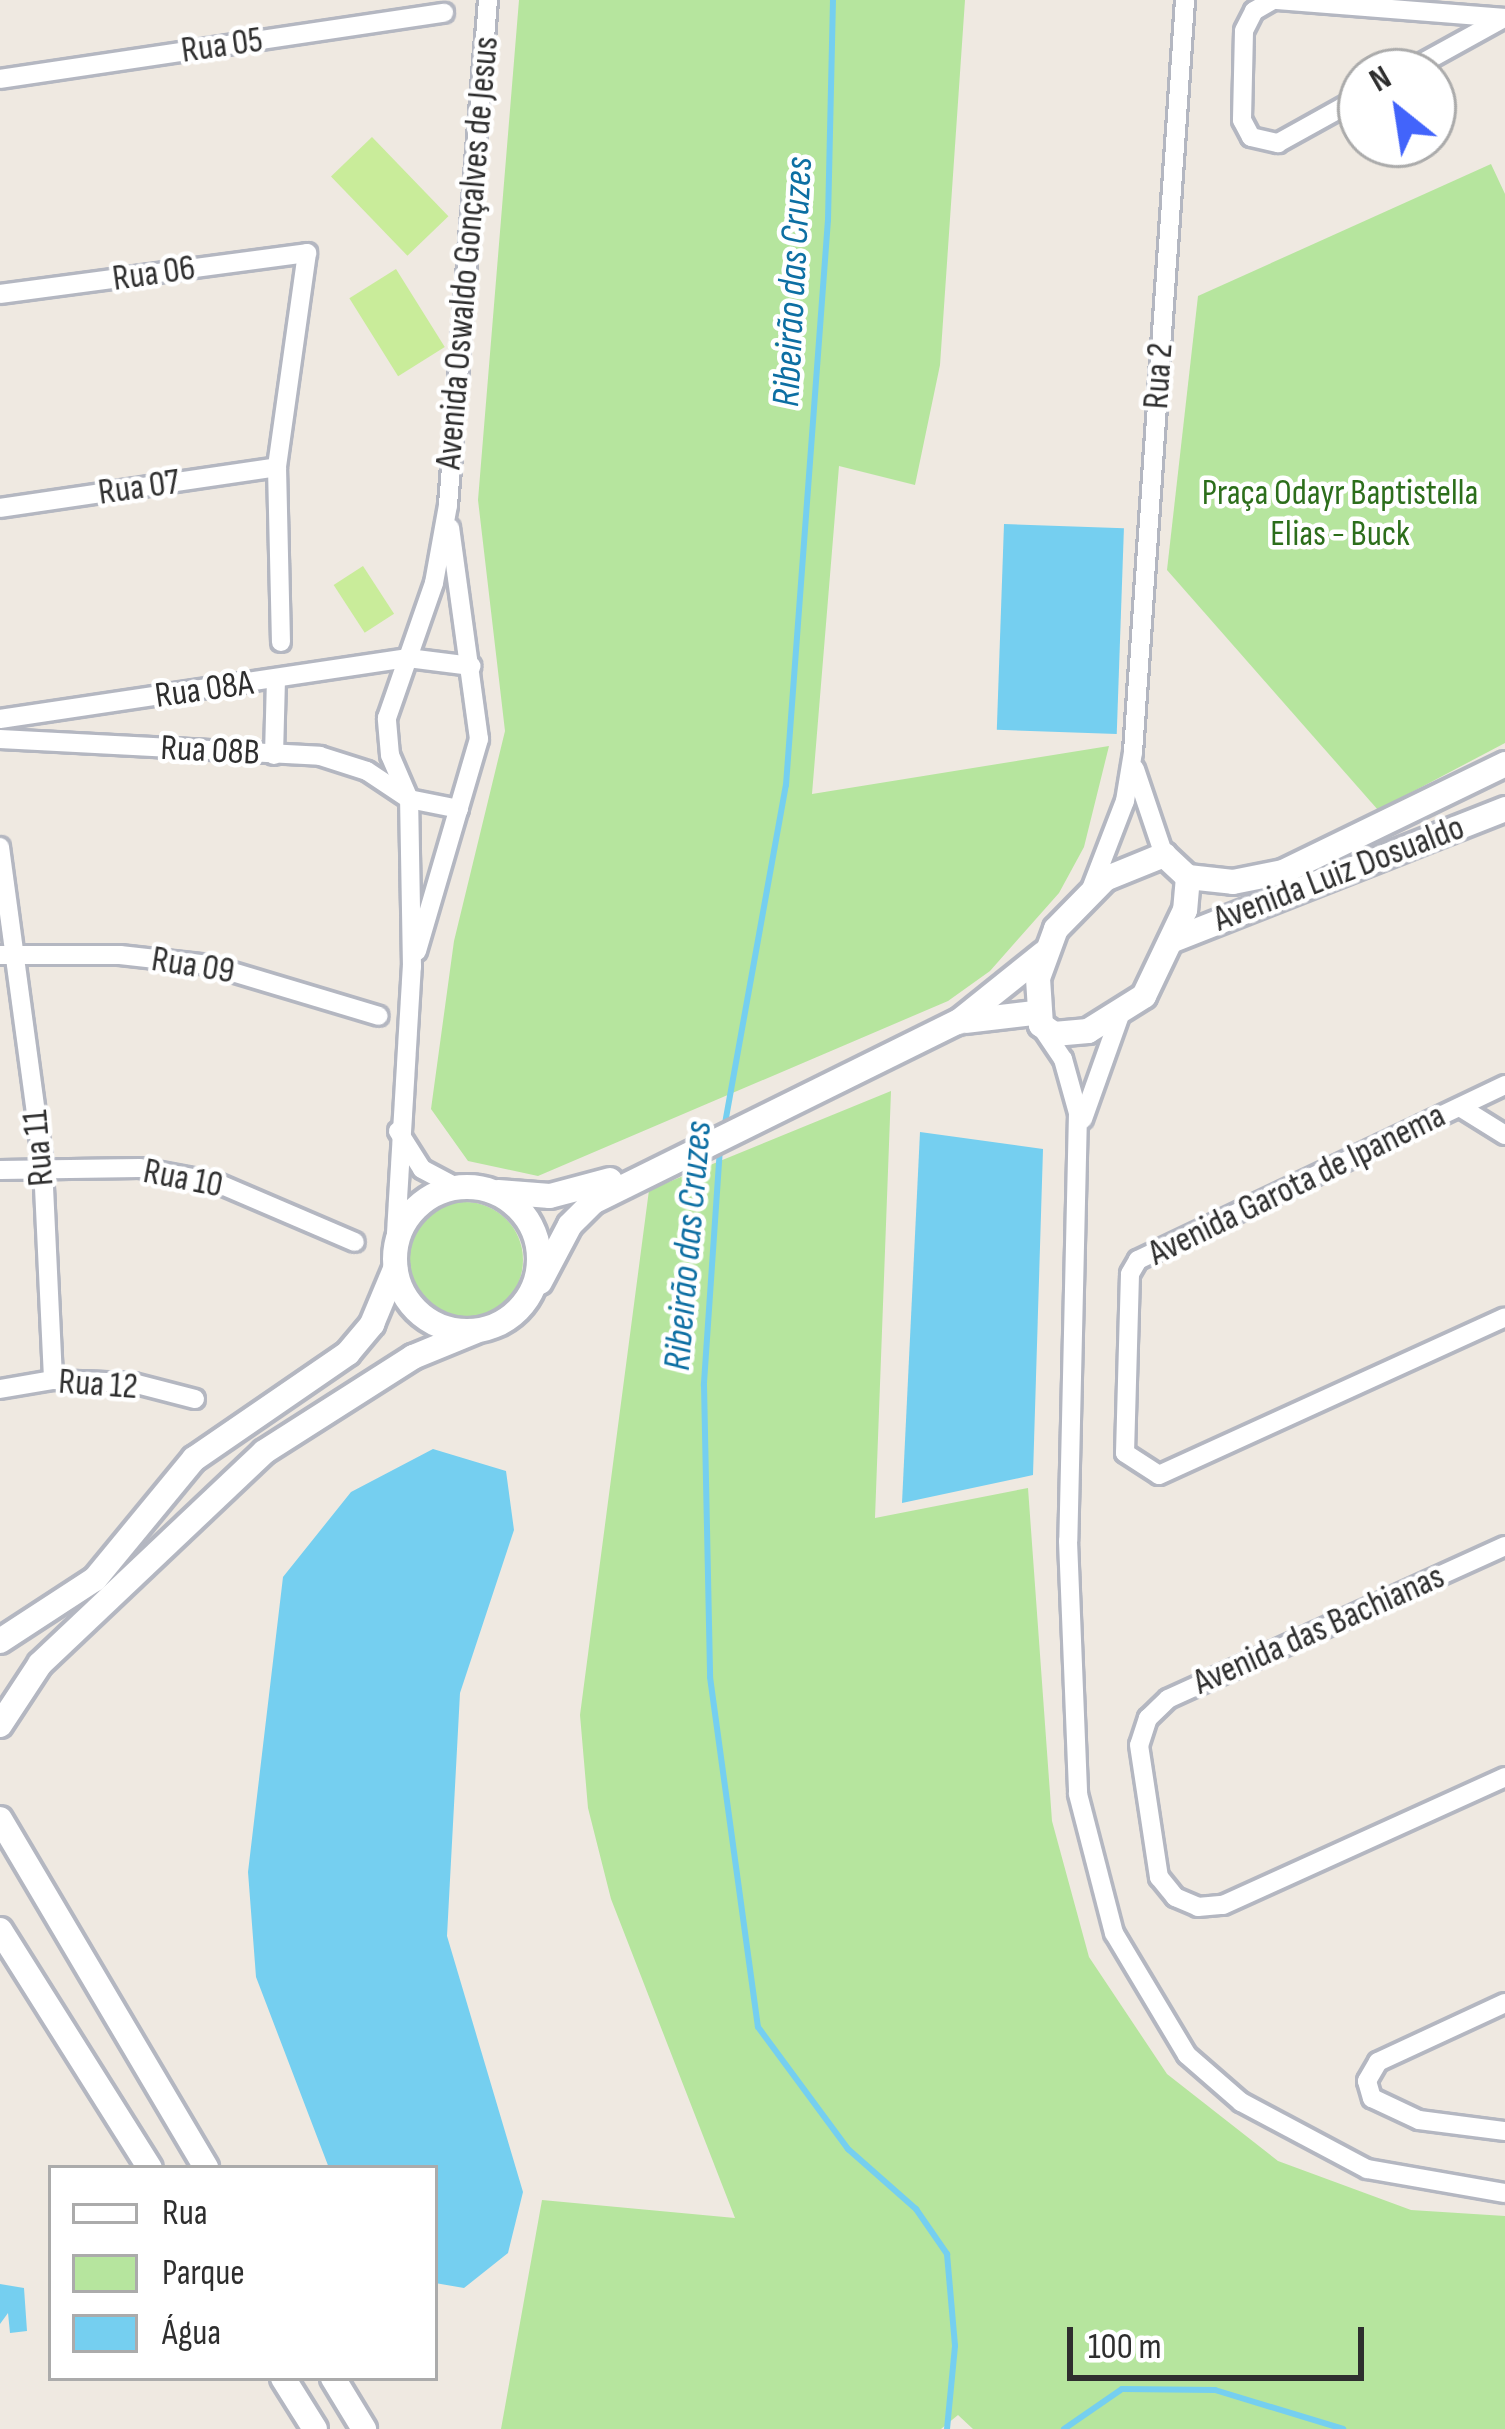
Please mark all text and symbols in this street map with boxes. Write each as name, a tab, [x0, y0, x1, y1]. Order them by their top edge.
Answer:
street label: Rua 05	[179, 19, 265, 73]
street label: Avenida Oswaldo Gonçalves de Jesus	[428, 35, 508, 471]
north arrow	[1337, 48, 1457, 168]
text: N	[1363, 58, 1398, 101]
water label: Ribeirão das Cruzes	[764, 156, 824, 408]
street label: Rua 06	[110, 247, 198, 301]
street label: Rua 2	[1135, 342, 1183, 410]
street label: Rua 07	[96, 461, 182, 515]
park label: Praça Odayr Baptistella Elias - Buck	[1202, 471, 1478, 556]
street label: Rua 08A	[152, 662, 256, 718]
street label: Rua 08B	[159, 727, 261, 775]
street label: Avenida Luiz Dosualdo	[1208, 806, 1470, 942]
street label: Rua 09	[148, 938, 238, 994]
street label: Avenida Garota de Ipanema	[1142, 1094, 1452, 1276]
street label: Rua 11	[14, 1108, 64, 1188]
water label: Ribeirão das Cruzes	[655, 1119, 723, 1373]
street label: Rua 10	[140, 1150, 226, 1208]
street label: Rua 12	[57, 1361, 139, 1409]
street label: Avenida das Bachianas	[1187, 1555, 1451, 1705]
legend	[48, 2165, 438, 2381]
text: Rua	[162, 2192, 208, 2235]
text: Parque	[162, 2252, 245, 2295]
scale bar	[1073, 2303, 1370, 2377]
text: Água	[162, 2312, 221, 2355]
text: 100 m	[1088, 2326, 1162, 2369]

